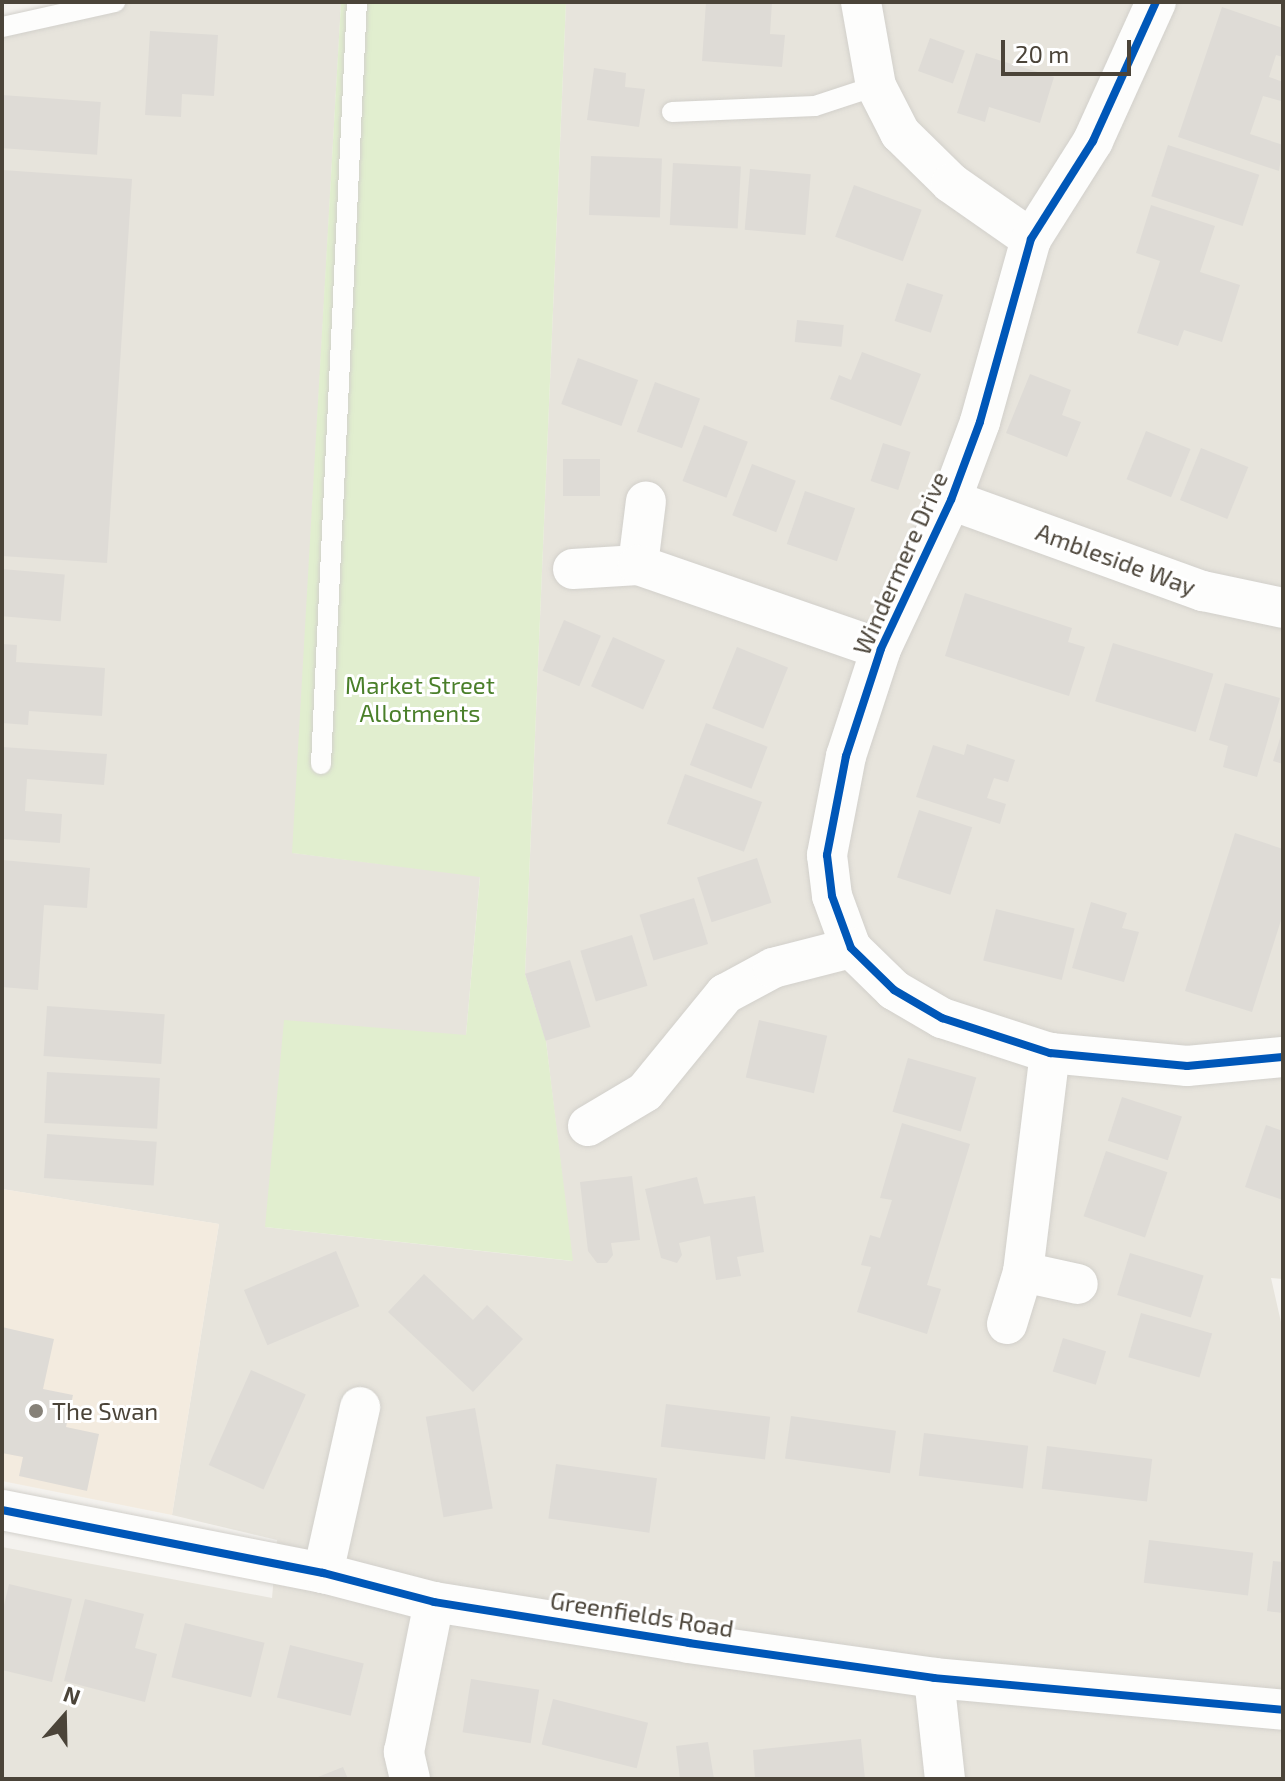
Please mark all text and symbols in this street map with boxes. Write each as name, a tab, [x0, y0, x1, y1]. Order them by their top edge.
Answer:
scale bar	[1005, 24, 1135, 74]
text: 20 m	[1015, 39, 1069, 68]
street label: Windermere Drive	[847, 467, 953, 659]
street label: Ambleside Way	[1032, 517, 1200, 601]
park label: Market Street Allotments	[345, 671, 495, 727]
place label: The Swan	[52, 1397, 158, 1425]
marker: The Swan	[27, 1402, 45, 1420]
street label: Greenfields Road	[548, 1585, 736, 1643]
north arrow	[24, 1677, 104, 1757]
text: N	[60, 1680, 84, 1709]

